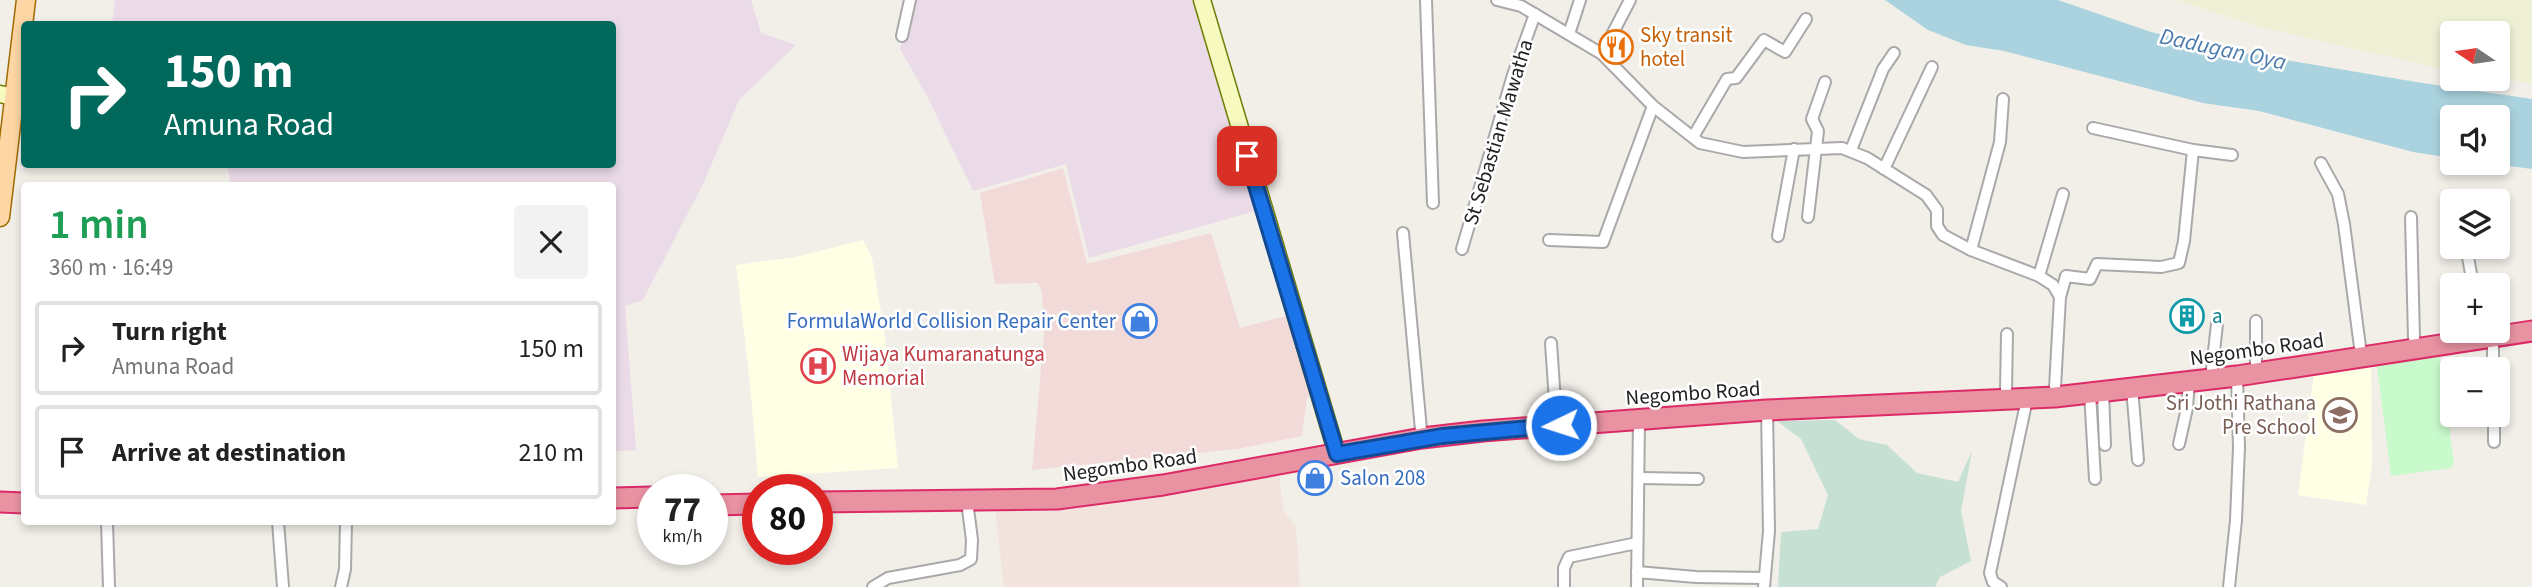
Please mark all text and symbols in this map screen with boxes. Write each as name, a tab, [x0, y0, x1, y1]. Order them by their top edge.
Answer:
water label: Dadugan Oya	[2157, 19, 2289, 79]
place label: Sky transit hotel	[1640, 20, 1733, 74]
north arrow	[2440, 21, 2510, 91]
map controls	[2440, 21, 2510, 427]
restaurant icon: Sky transit hotel	[1597, 28, 1635, 66]
street label: St Sebastian Mawatha	[1455, 36, 1541, 228]
text: 150 m	[164, 37, 293, 107]
icon: right	[49, 49, 140, 140]
text: Amuna Road	[164, 102, 334, 148]
button: sound	[2440, 105, 2510, 175]
pin	[1217, 126, 1277, 186]
icon: arrive	[1228, 137, 1266, 175]
button: layers	[2440, 189, 2510, 259]
text: 1 min	[49, 195, 149, 255]
button: close	[514, 205, 588, 279]
text: 360 m · 16:49	[49, 251, 173, 284]
button: +	[2440, 273, 2510, 343]
building icon: a	[2168, 297, 2206, 335]
place label: a	[2212, 301, 2223, 331]
shop icon: FormulaWorld Collision Repair Center	[1121, 302, 1159, 340]
place label: FormulaWorld Collision Repair Center	[787, 306, 1117, 336]
text: Turn right	[112, 313, 227, 350]
street label: Negombo Road	[2188, 325, 2326, 373]
icon: right	[53, 329, 91, 367]
text: 150 m	[518, 330, 584, 367]
place label: Wijaya Kumaranatunga Memorial	[842, 339, 1045, 393]
hospital icon: Wijaya Kumaranatunga Memorial	[799, 347, 837, 385]
text: Amuna Road	[112, 350, 234, 383]
button: −	[2440, 357, 2510, 427]
street label: Negombo Road	[1625, 373, 1761, 413]
position arrow	[1524, 388, 1598, 462]
place label: Sri Jothi Rathana Pre School	[2166, 388, 2316, 442]
school or university icon: Sri Jothi Rathana Pre School	[2321, 396, 2359, 434]
icon: arrive	[53, 433, 91, 471]
text: Arrive at destination	[112, 434, 346, 471]
text: 210 m	[518, 434, 584, 471]
street label: Negombo Road	[1061, 441, 1199, 489]
shop icon: Salon 208	[1296, 459, 1334, 497]
place label: Salon 208	[1340, 463, 1426, 493]
speed limit sign: 80	[742, 474, 833, 565]
text: 77	[664, 485, 701, 535]
text: km/h	[663, 524, 702, 549]

